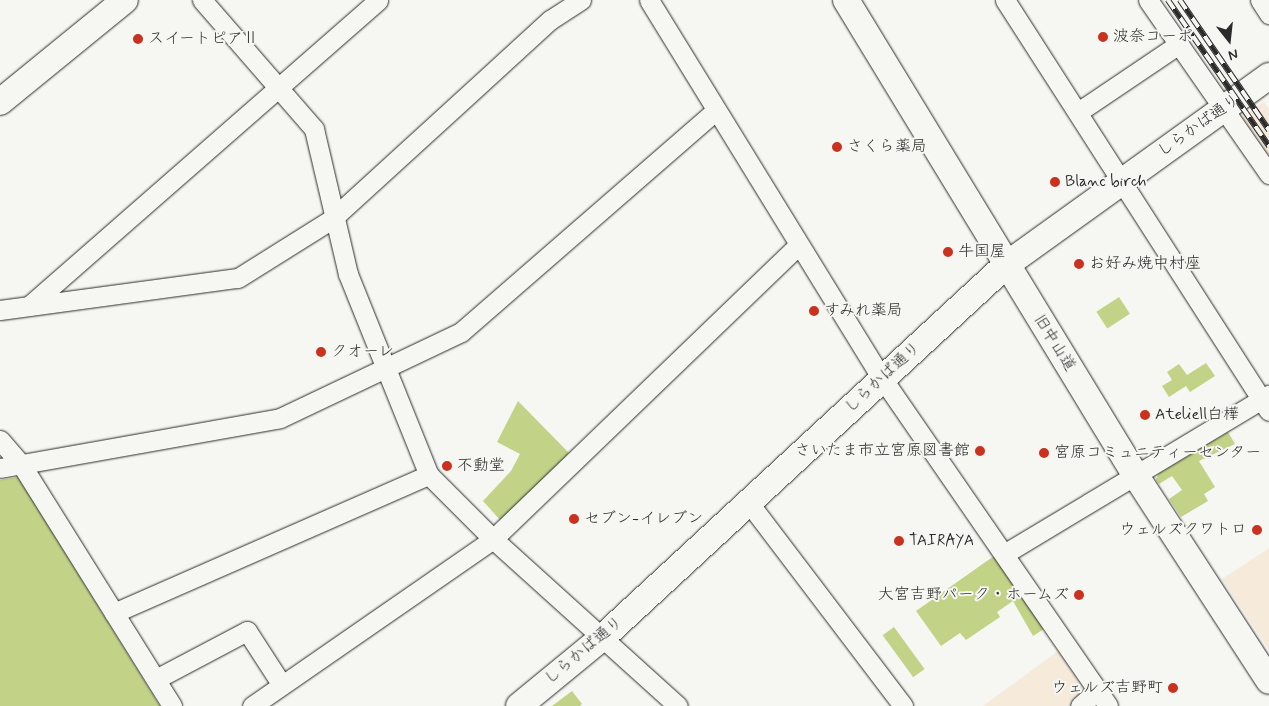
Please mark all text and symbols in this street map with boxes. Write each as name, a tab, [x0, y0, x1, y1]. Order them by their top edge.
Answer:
north arrow	[1204, 15, 1254, 65]
place label: 波奈コーポ	[1113, 27, 1193, 47]
place label: スイートピアⅡ	[148, 29, 259, 49]
marker: 波奈コーポ	[1097, 31, 1109, 43]
marker: スイートピアⅡ	[132, 33, 144, 45]
text: N	[1226, 44, 1240, 64]
street label: しらかば通り	[1154, 91, 1244, 161]
place label: さくら薬局	[847, 137, 927, 157]
marker: さくら薬局	[831, 141, 843, 153]
place label: Blanc birch	[1065, 172, 1144, 192]
marker: Blanc birch	[1049, 176, 1061, 188]
place label: 牛国屋	[958, 242, 1006, 262]
marker: 牛国屋	[942, 246, 954, 258]
place label: お好み焼中村座	[1089, 254, 1201, 274]
marker: お好み焼中村座	[1073, 258, 1085, 270]
place label: すみれ薬局	[824, 301, 904, 321]
marker: すみれ薬局	[808, 305, 820, 317]
street label: 旧中山道	[1029, 311, 1079, 375]
street label: しらかば通り	[841, 338, 925, 418]
place label: クオーレ	[331, 342, 395, 362]
marker: クオーレ	[315, 346, 327, 358]
place label: Ateliell白樺	[1155, 405, 1239, 425]
marker: Ateliell白樺	[1139, 409, 1151, 421]
place label: さいたま市立宮原図書館	[794, 441, 970, 461]
place label: 宮原コミュニティーセンター	[1054, 443, 1262, 463]
marker: さいたま市立宮原図書館	[974, 445, 986, 457]
marker: 宮原コミュニティーセンター	[1038, 447, 1050, 459]
place label: 不動堂	[457, 456, 505, 476]
marker: 不動堂	[441, 460, 453, 472]
place label: セブン-イレブン	[584, 509, 703, 529]
marker: セブン-イレブン	[568, 513, 580, 525]
place label: ウェルズクワトロ	[1119, 520, 1247, 540]
marker: ウェルズクワトロ	[1251, 524, 1263, 536]
place label: TAIRAYA	[909, 531, 974, 551]
marker: TAIRAYA	[893, 535, 905, 547]
place label: 大宮吉野パーク・ホームズ	[877, 585, 1069, 605]
marker: 大宮吉野パーク・ホームズ	[1073, 589, 1085, 601]
street label: しらかば通り	[541, 613, 627, 689]
place label: ウェルズ吉野町	[1051, 678, 1163, 698]
marker: ウェルズ吉野町	[1167, 682, 1179, 694]

